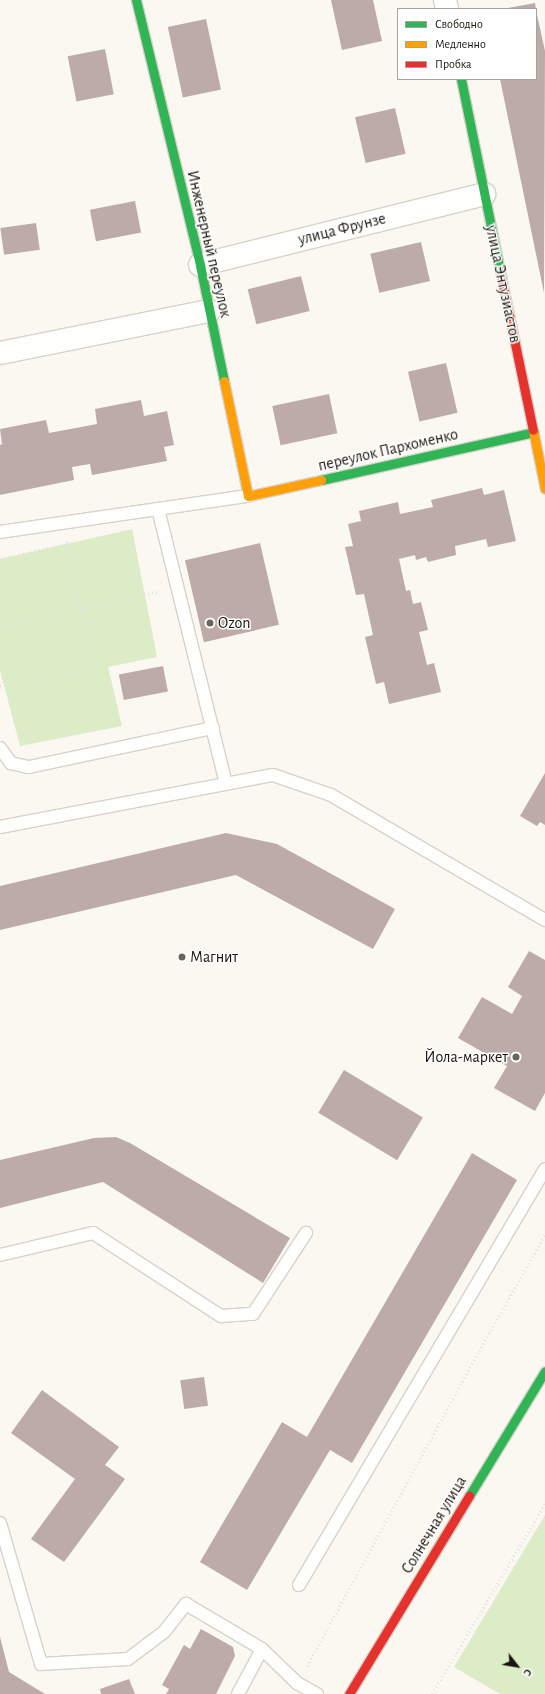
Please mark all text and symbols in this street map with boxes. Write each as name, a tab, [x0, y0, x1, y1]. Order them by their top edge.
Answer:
legend	[397, 8, 537, 80]
text: Свободно	[435, 18, 483, 30]
text: Медленно	[435, 38, 486, 50]
text: Пробка	[435, 58, 472, 70]
street label: Инженерный переулок	[183, 169, 235, 319]
street label: улица Фрунзе	[296, 209, 388, 249]
street label: улица Энтузиастов	[481, 223, 525, 345]
street label: переулок Пархоменко	[316, 425, 460, 475]
place label: Ozon	[218, 613, 250, 633]
marker: Ozon	[205, 618, 215, 628]
place label: Магнит	[190, 947, 238, 967]
marker: Магнит	[177, 952, 187, 962]
place label: Йола-маркет	[424, 1047, 508, 1067]
marker: Йола-маркет	[511, 1052, 521, 1062]
street label: Солнечная улица	[397, 1473, 471, 1577]
north arrow	[497, 1646, 537, 1686]
text: С	[521, 1667, 534, 1678]

